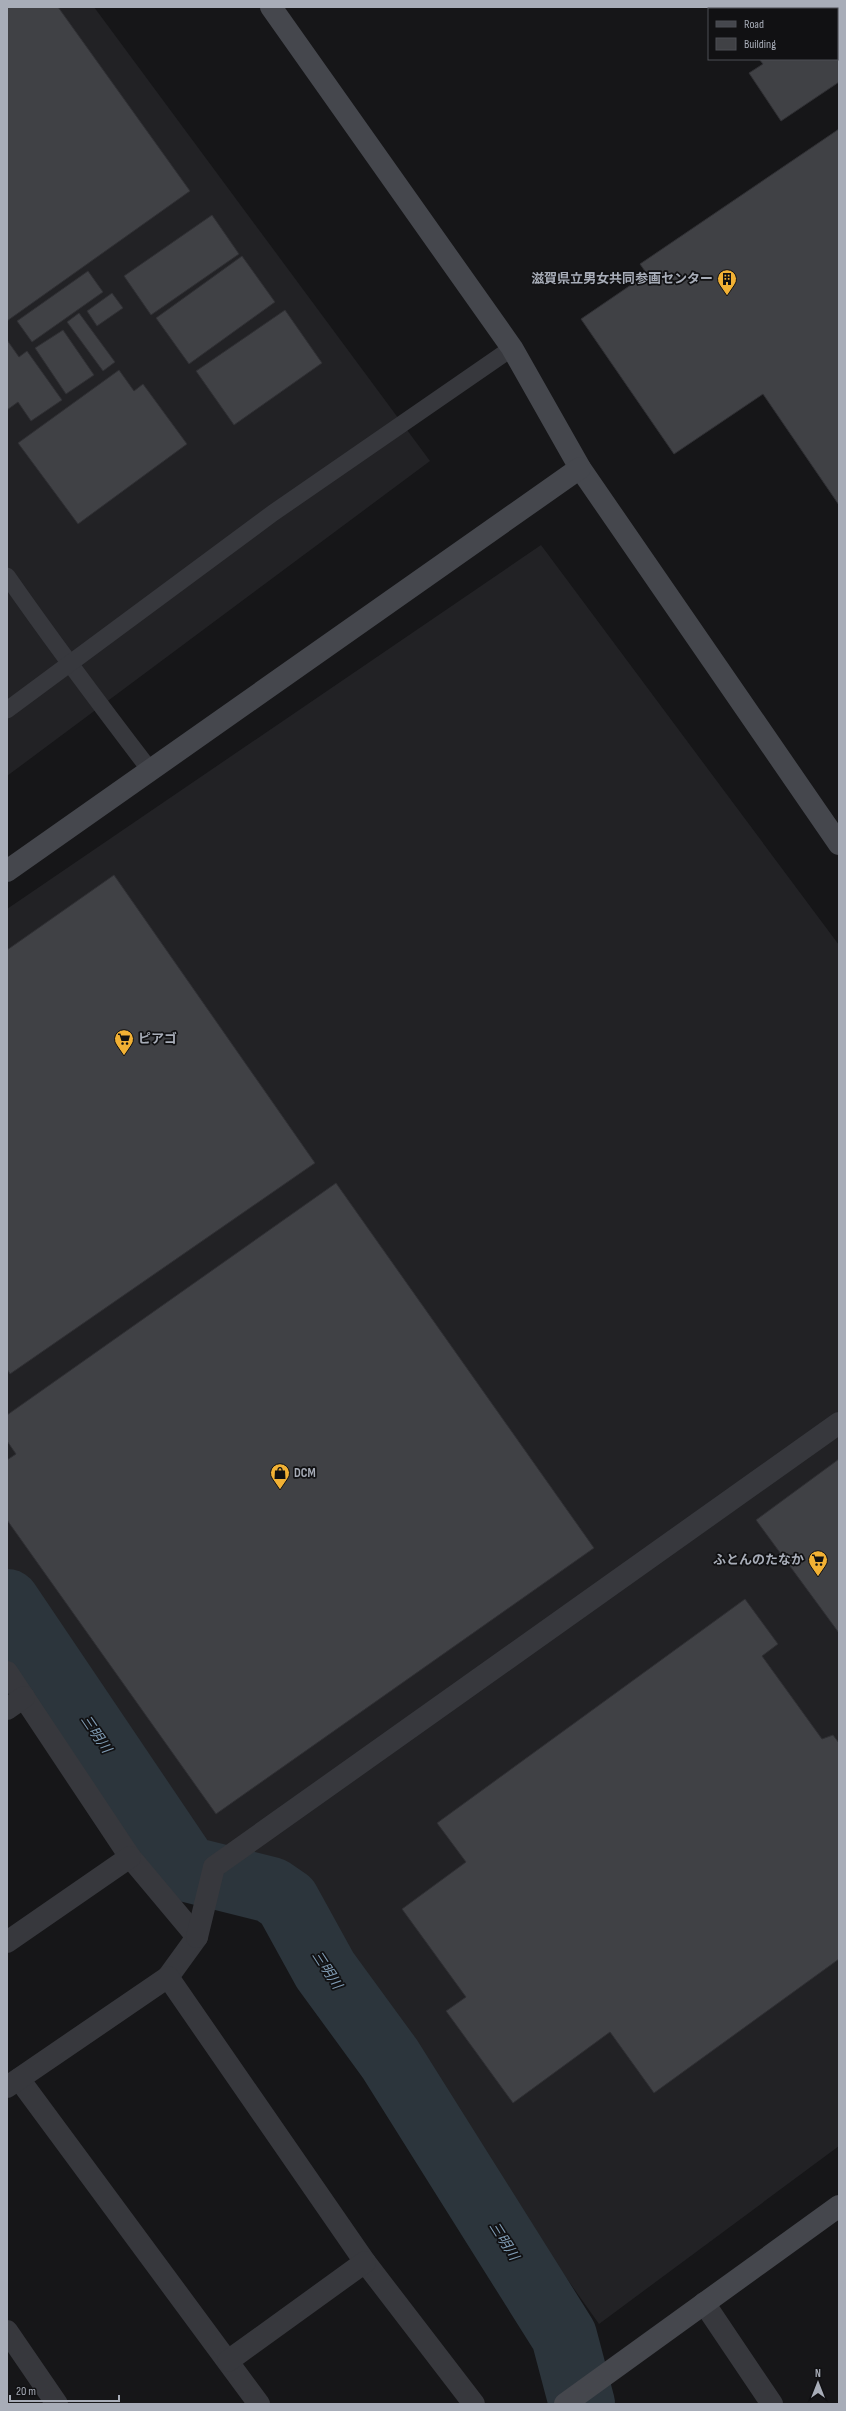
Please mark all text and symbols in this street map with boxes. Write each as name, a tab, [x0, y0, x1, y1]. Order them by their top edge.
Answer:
legend	[708, 8, 838, 60]
text: Road	[744, 17, 764, 32]
text: Building	[744, 37, 776, 52]
building icon: 滋賀県立男女共同参画センター	[716, 268, 738, 296]
place label: 滋賀県立男女共同参画センター	[531, 271, 713, 287]
supermarket icon: ピアゴ	[113, 1028, 135, 1056]
place label: ピアゴ	[138, 1031, 177, 1047]
shop icon: DCM	[269, 1462, 291, 1490]
place label: DCM	[294, 1465, 316, 1481]
supermarket icon: ふとんのたなか	[807, 1549, 829, 1577]
place label: ふとんのたなか	[713, 1552, 804, 1568]
water label: 三明川	[77, 1712, 116, 1758]
water label: 三明川	[308, 1948, 347, 1994]
water label: 三明川	[486, 2219, 523, 2265]
north arrow	[798, 2363, 838, 2403]
text: N	[815, 2367, 821, 2380]
scale bar	[10, 2377, 119, 2403]
text: 20 m	[16, 2384, 36, 2399]

